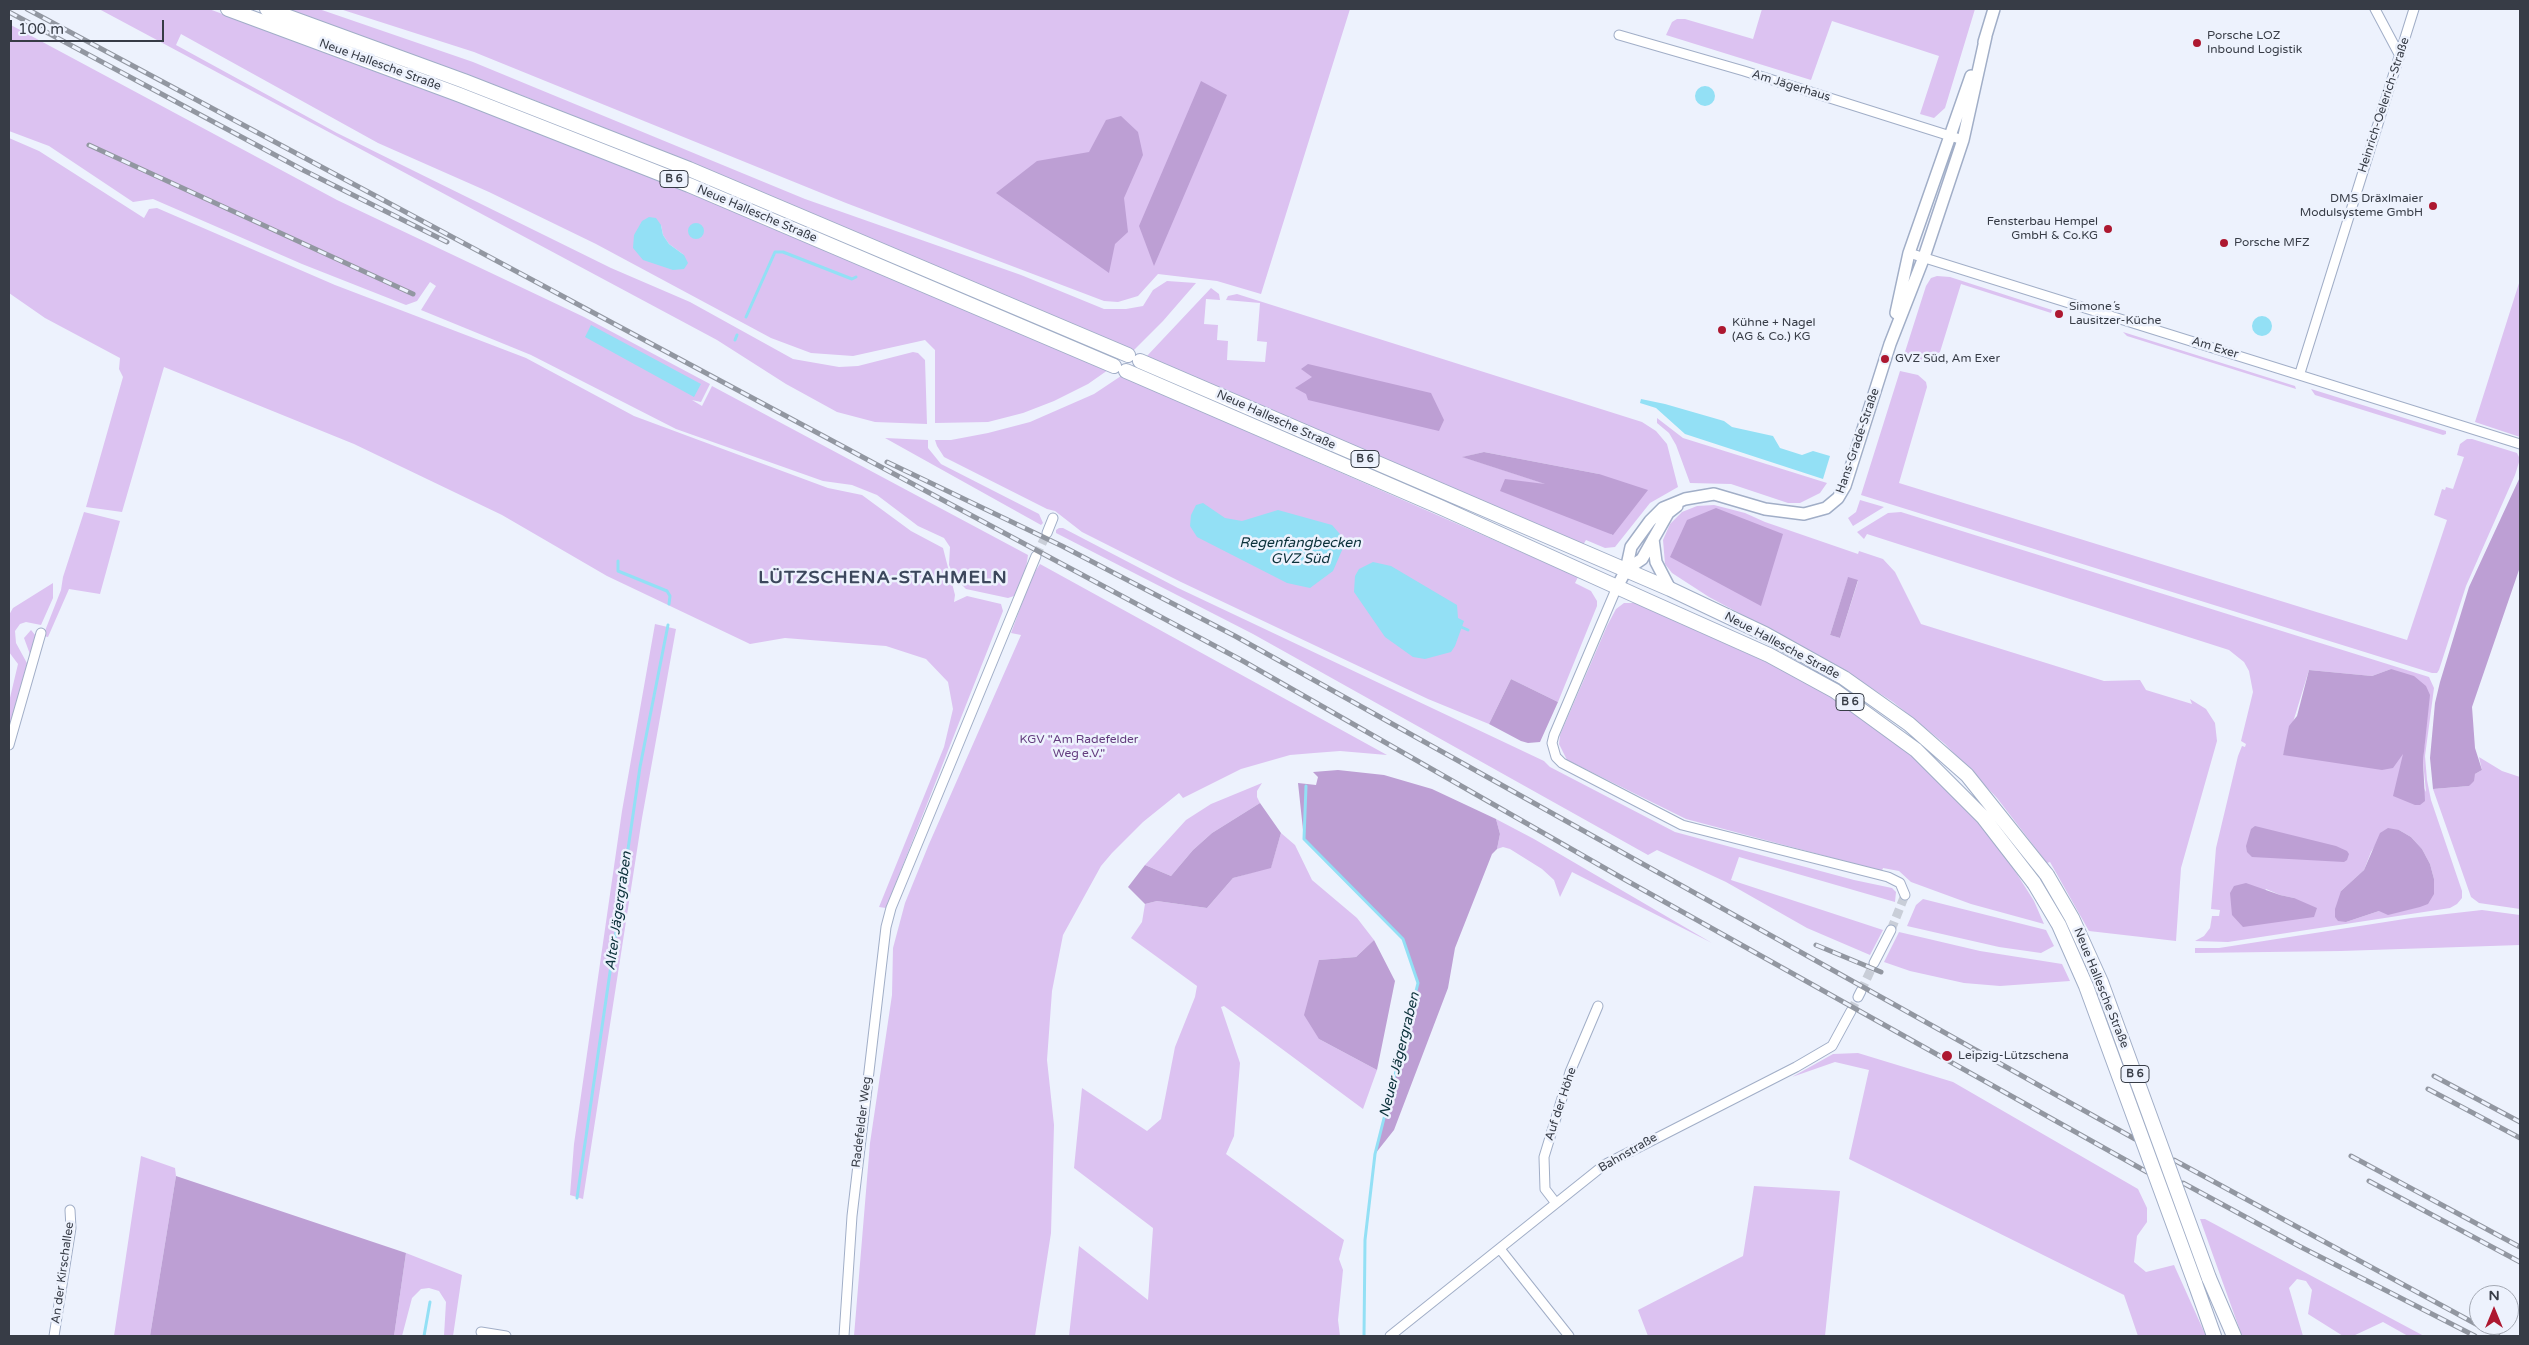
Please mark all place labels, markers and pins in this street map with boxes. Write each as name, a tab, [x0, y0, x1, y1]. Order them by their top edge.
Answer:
place label: Porsche LOZ Inbound Logistik	[2207, 29, 2302, 57]
marker: Porsche LOZ Inbound Logistik	[2191, 37, 2203, 49]
place label: DMS Dräxlmaier Modulsysteme GmbH	[2300, 192, 2423, 220]
marker: DMS Dräxlmaier Modulsysteme GmbH	[2427, 200, 2439, 212]
place label: Fensterbau Hempel GmbH & Co.KG	[1987, 215, 2098, 243]
marker: Fensterbau Hempel GmbH & Co.KG	[2102, 223, 2114, 235]
place label: Porsche MFZ	[2234, 236, 2310, 250]
marker: Porsche MFZ	[2218, 237, 2230, 249]
place label: Simone´s Lausitzer-Küche	[2069, 300, 2161, 328]
marker: Simone´s Lausitzer-Küche	[2053, 308, 2065, 320]
place label: Kühne + Nagel (AG & Co.) KG	[1732, 316, 1815, 344]
marker: Kühne + Nagel (AG & Co.) KG	[1716, 324, 1728, 336]
place label: GVZ Süd, Am Exer	[1895, 352, 2000, 366]
marker: GVZ Süd, Am Exer	[1879, 353, 1891, 365]
marker: Leipzig-Lützschena	[1940, 1049, 1954, 1063]
place label: Leipzig-Lützschena	[1958, 1049, 2069, 1063]

